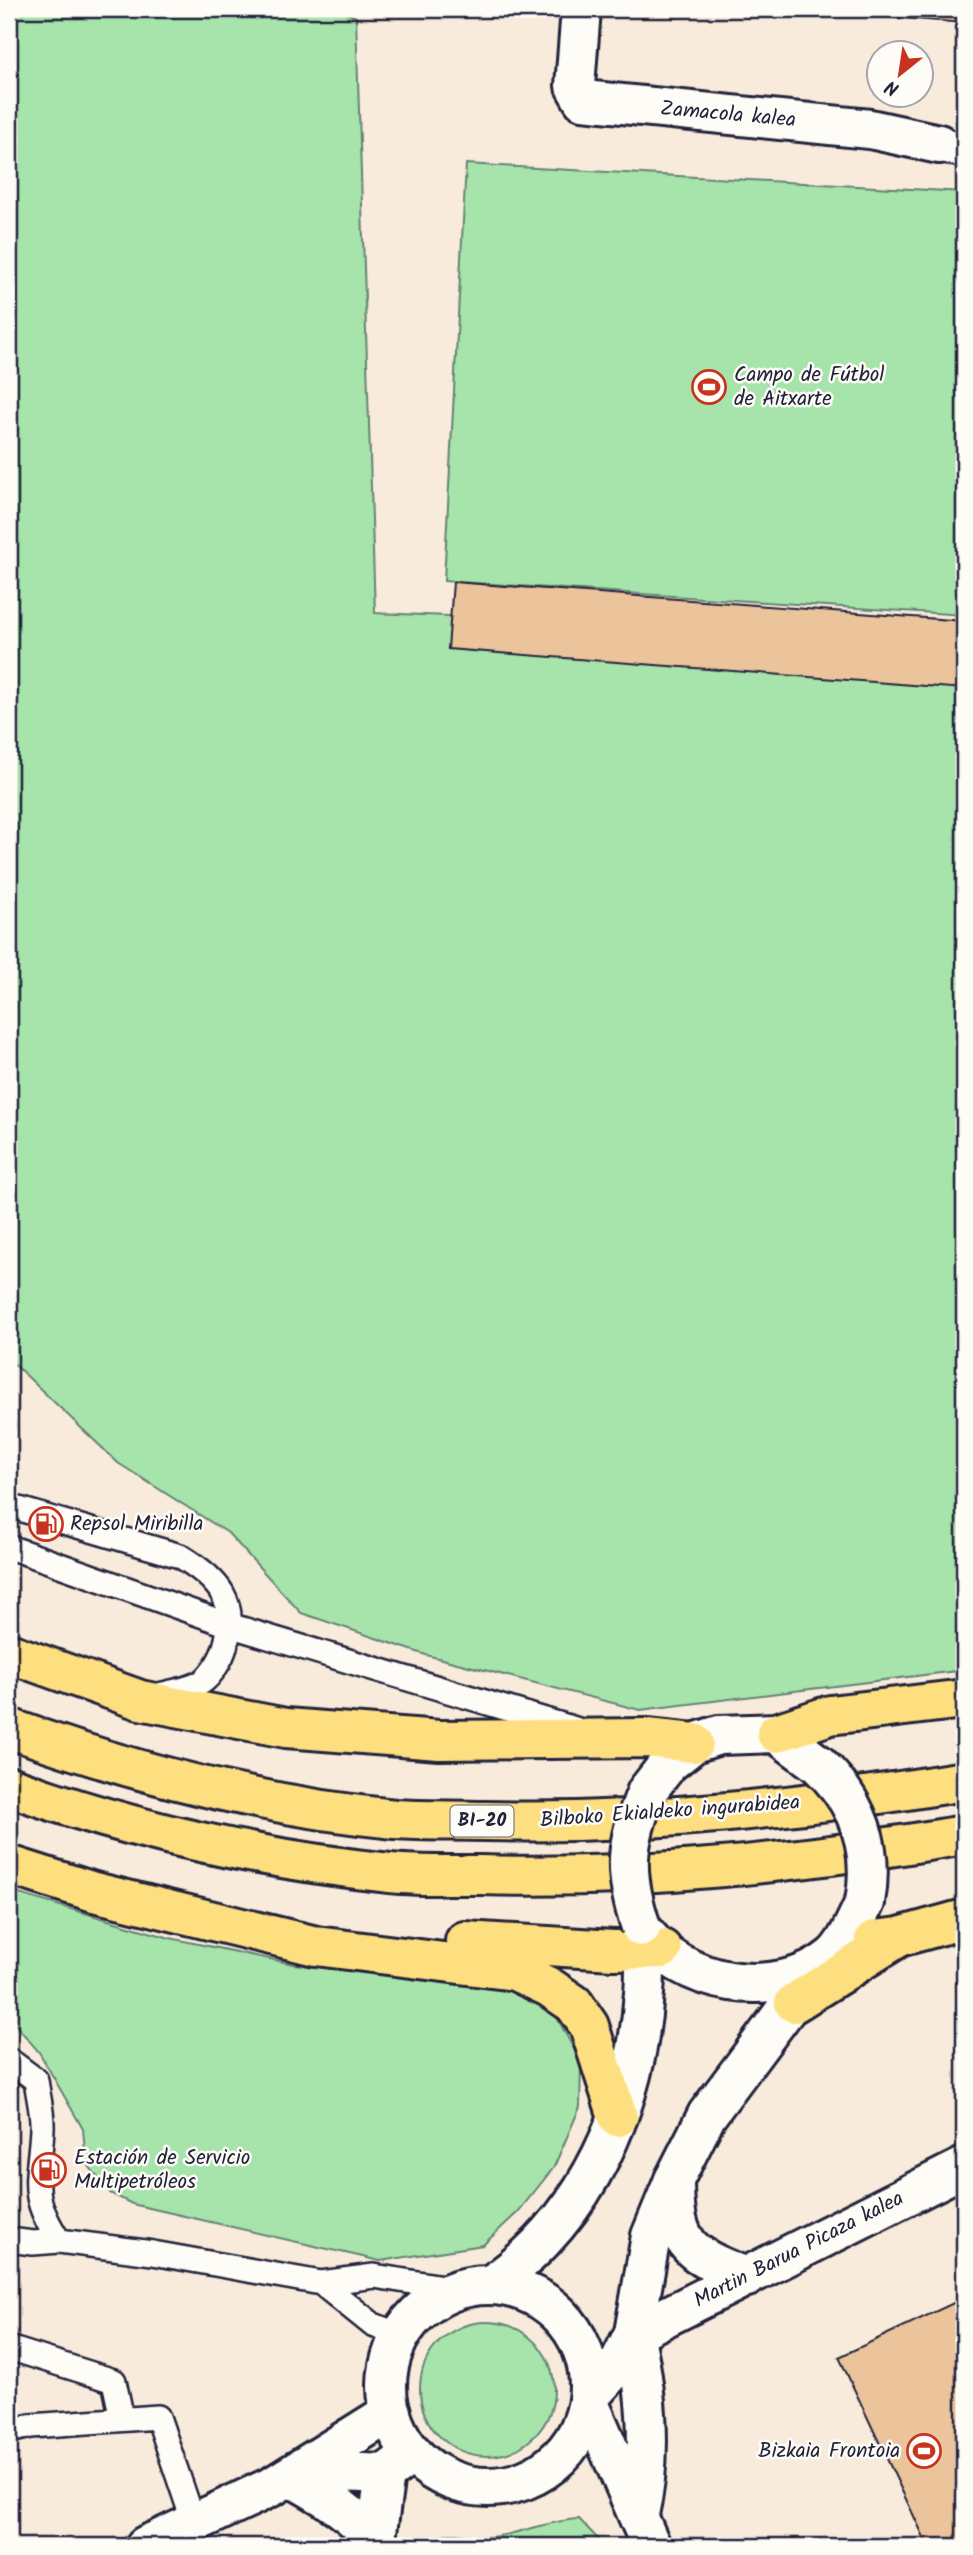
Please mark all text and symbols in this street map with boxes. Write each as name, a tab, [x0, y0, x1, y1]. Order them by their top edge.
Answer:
north arrow	[864, 38, 934, 108]
text: N	[880, 71, 905, 103]
street label: Zamacola kalea	[659, 93, 797, 137]
place label: Campo de Fútbol de Aitxarte	[734, 359, 884, 416]
sports icon: Campo de Fútbol de Aitxarte	[690, 368, 728, 406]
fuel station icon: Repsol Miribilla	[27, 1505, 65, 1543]
place label: Repsol Miribilla	[70, 1508, 203, 1541]
street label: Bilboko Ekialdeko ingurabidea	[539, 1786, 801, 1838]
road number: BI-20	[450, 1806, 514, 1837]
place label: Estación de Servicio Multipetróleos	[74, 2142, 250, 2199]
fuel station icon: Estación de Servicio Multipetróleos	[30, 2151, 68, 2189]
street label: Martin Barua Picaza kalea	[688, 2183, 910, 2317]
sports icon: Bizkaia Frontoia	[905, 2432, 943, 2470]
place label: Bizkaia Frontoia	[758, 2435, 900, 2468]

